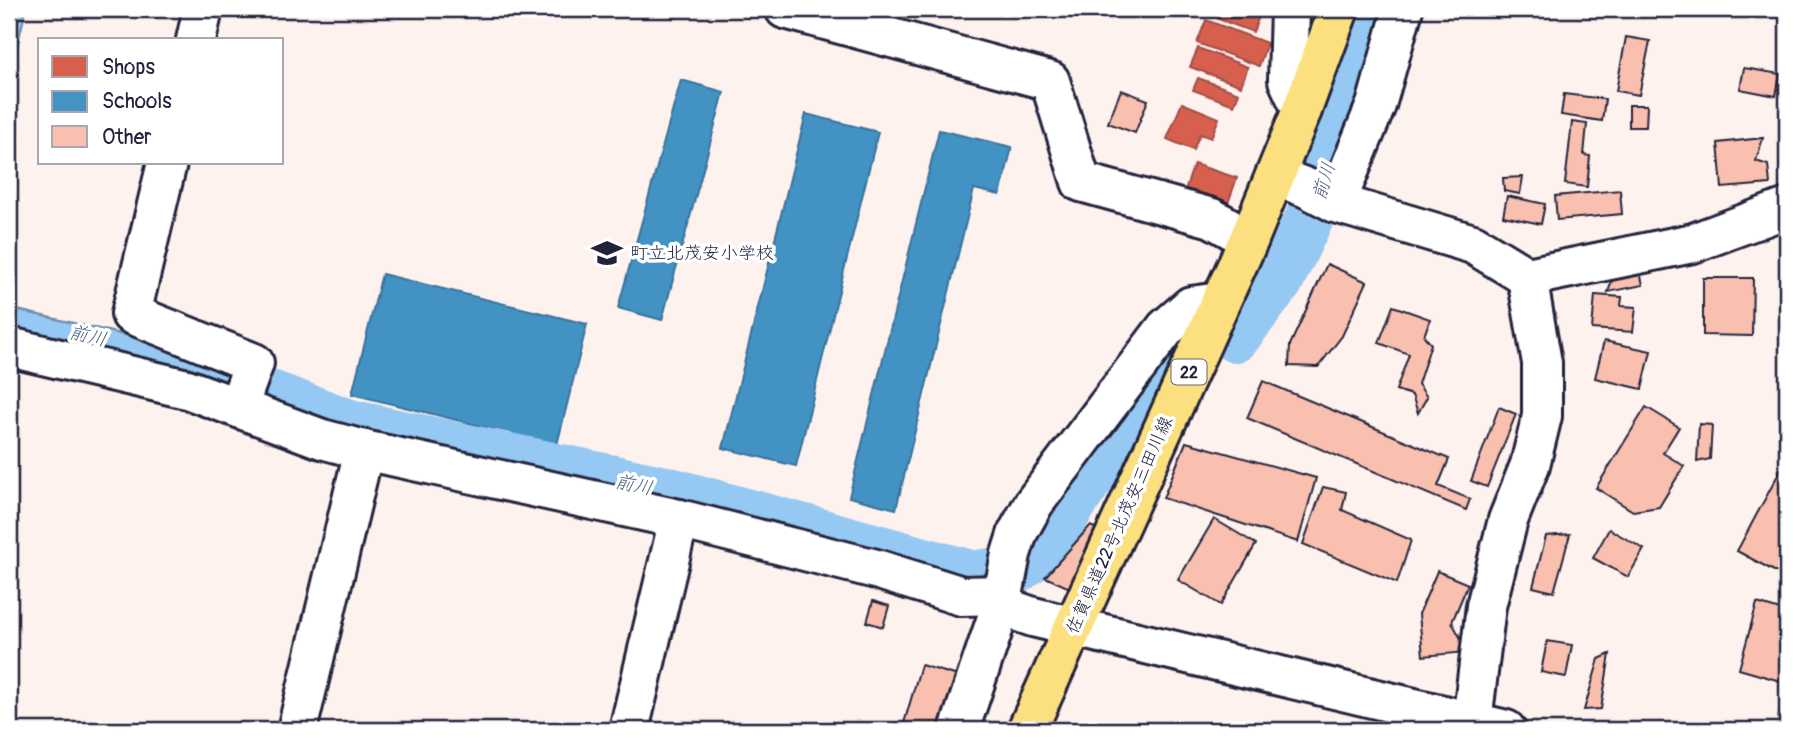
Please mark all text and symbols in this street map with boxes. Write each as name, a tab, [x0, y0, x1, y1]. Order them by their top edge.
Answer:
legend	[38, 38, 284, 164]
text: Shops	[102, 54, 155, 81]
text: Schools	[102, 88, 172, 115]
text: Other	[102, 124, 152, 151]
water label: 前川	[1307, 160, 1341, 203]
school or university icon: 町立北茂安小学校	[590, 236, 624, 270]
place label: 町立北茂安小学校	[630, 242, 774, 265]
water label: 前川	[67, 320, 109, 352]
road number: 22	[1172, 360, 1206, 384]
street label: 佐賀県道22号北茂安三田川線	[1061, 413, 1178, 638]
water label: 前川	[613, 469, 655, 501]

